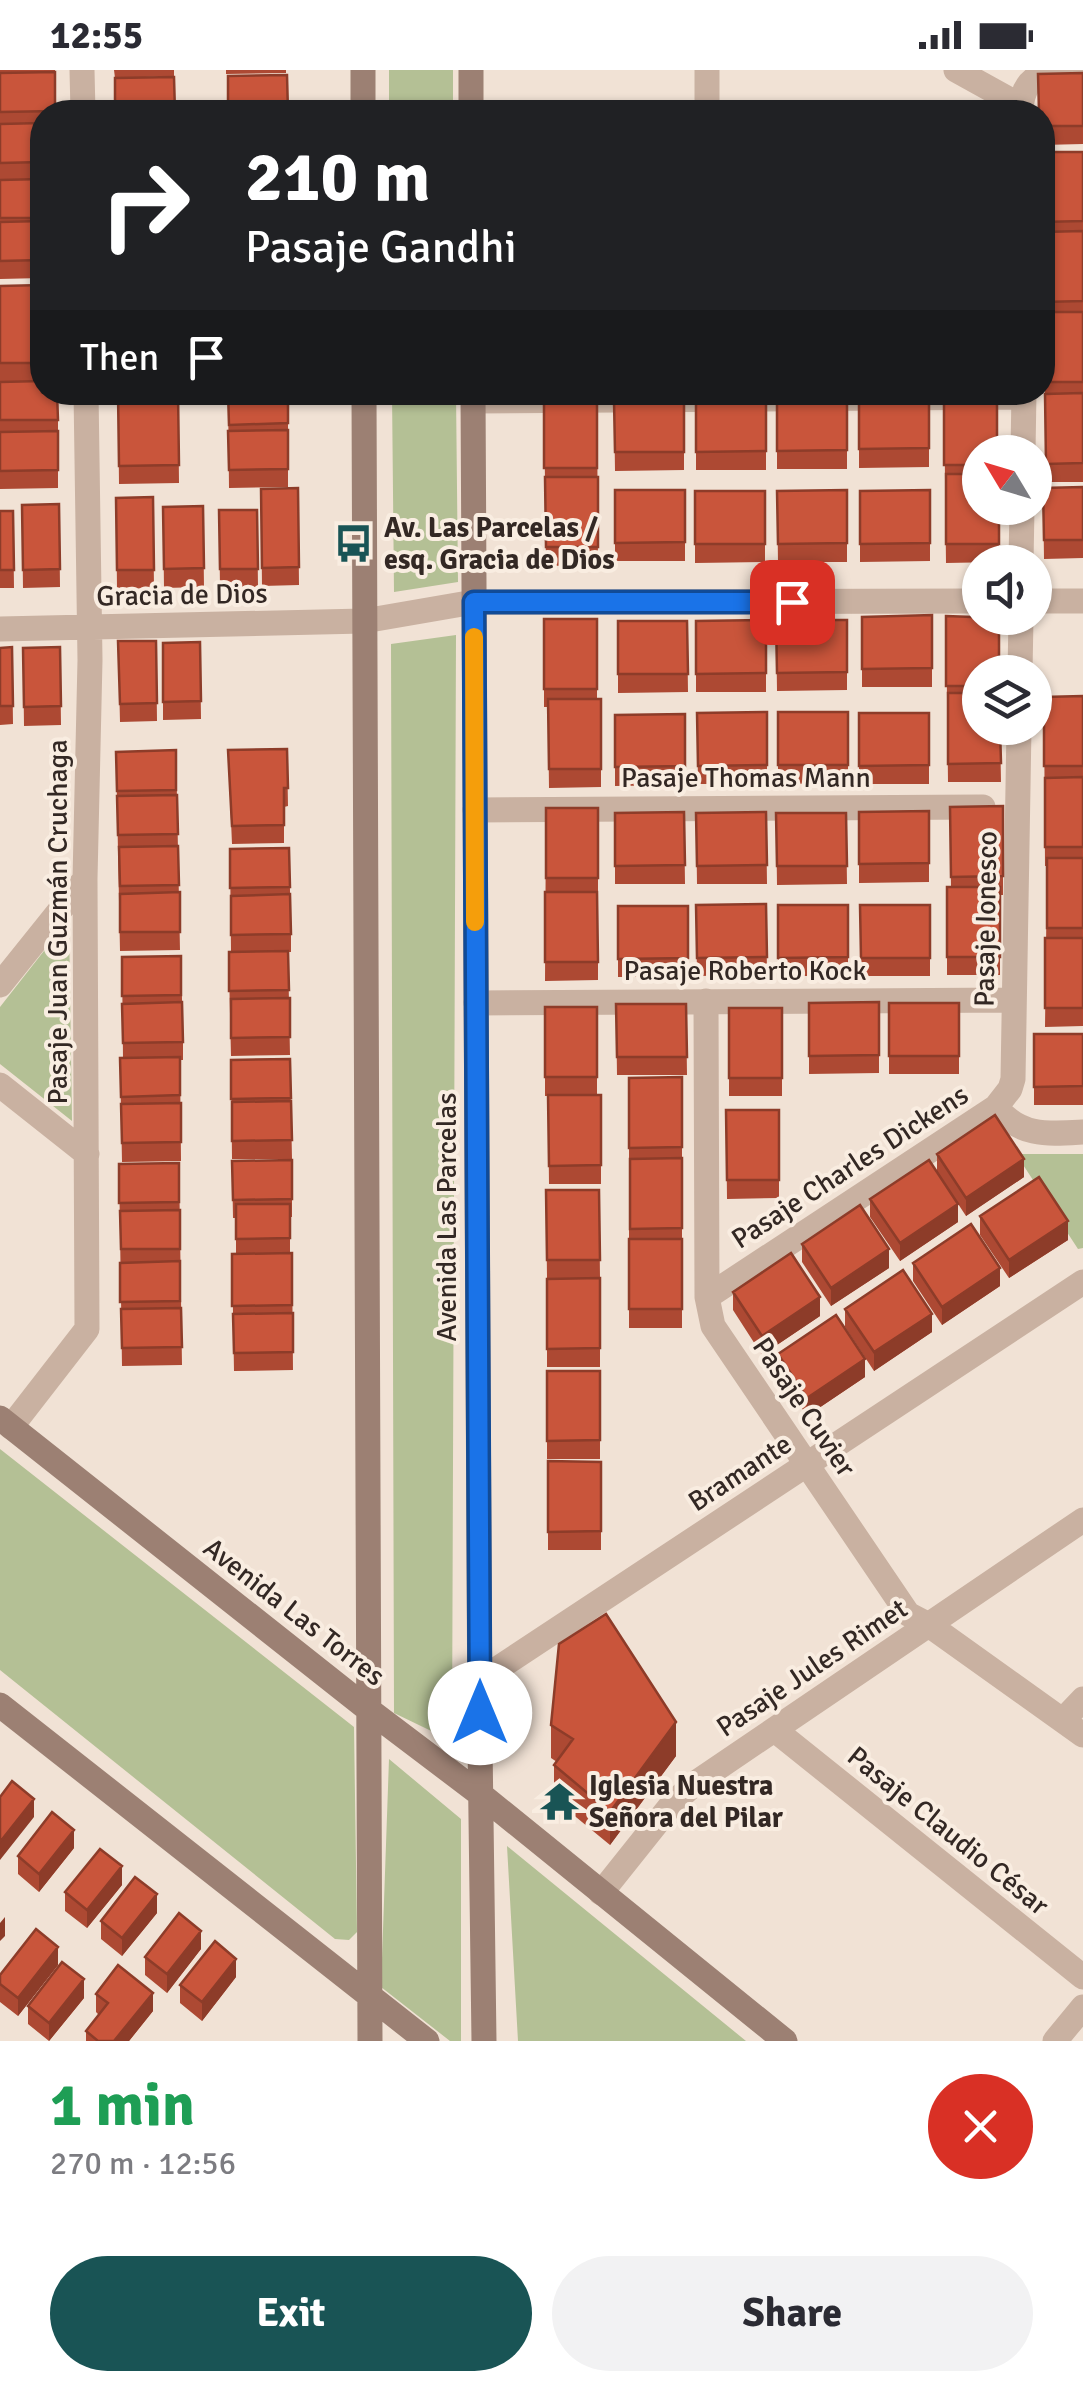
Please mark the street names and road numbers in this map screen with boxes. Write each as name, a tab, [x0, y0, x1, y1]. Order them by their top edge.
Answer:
street label: Gracia de Dios	[96, 577, 268, 613]
street label: Pasaje Juan Guzmán Cruchaga	[41, 739, 75, 1105]
street label: Pasaje Thomas Mann	[621, 761, 871, 795]
street label: Pasaje Ionesco	[967, 831, 1005, 1007]
street label: Pasaje Roberto Kock	[624, 954, 866, 988]
street label: Pasaje Charles Dickens	[725, 1078, 975, 1256]
street label: Avenida Las Parcelas	[430, 1092, 464, 1342]
street label: Pasaje Cuvier	[745, 1331, 863, 1484]
street label: Bramante	[682, 1427, 798, 1519]
street label: Avenida Las Torres	[197, 1531, 391, 1693]
street label: Pasaje Jules Rimet	[710, 1592, 914, 1744]
street label: Pasaje Claudio César	[840, 1739, 1056, 1923]

